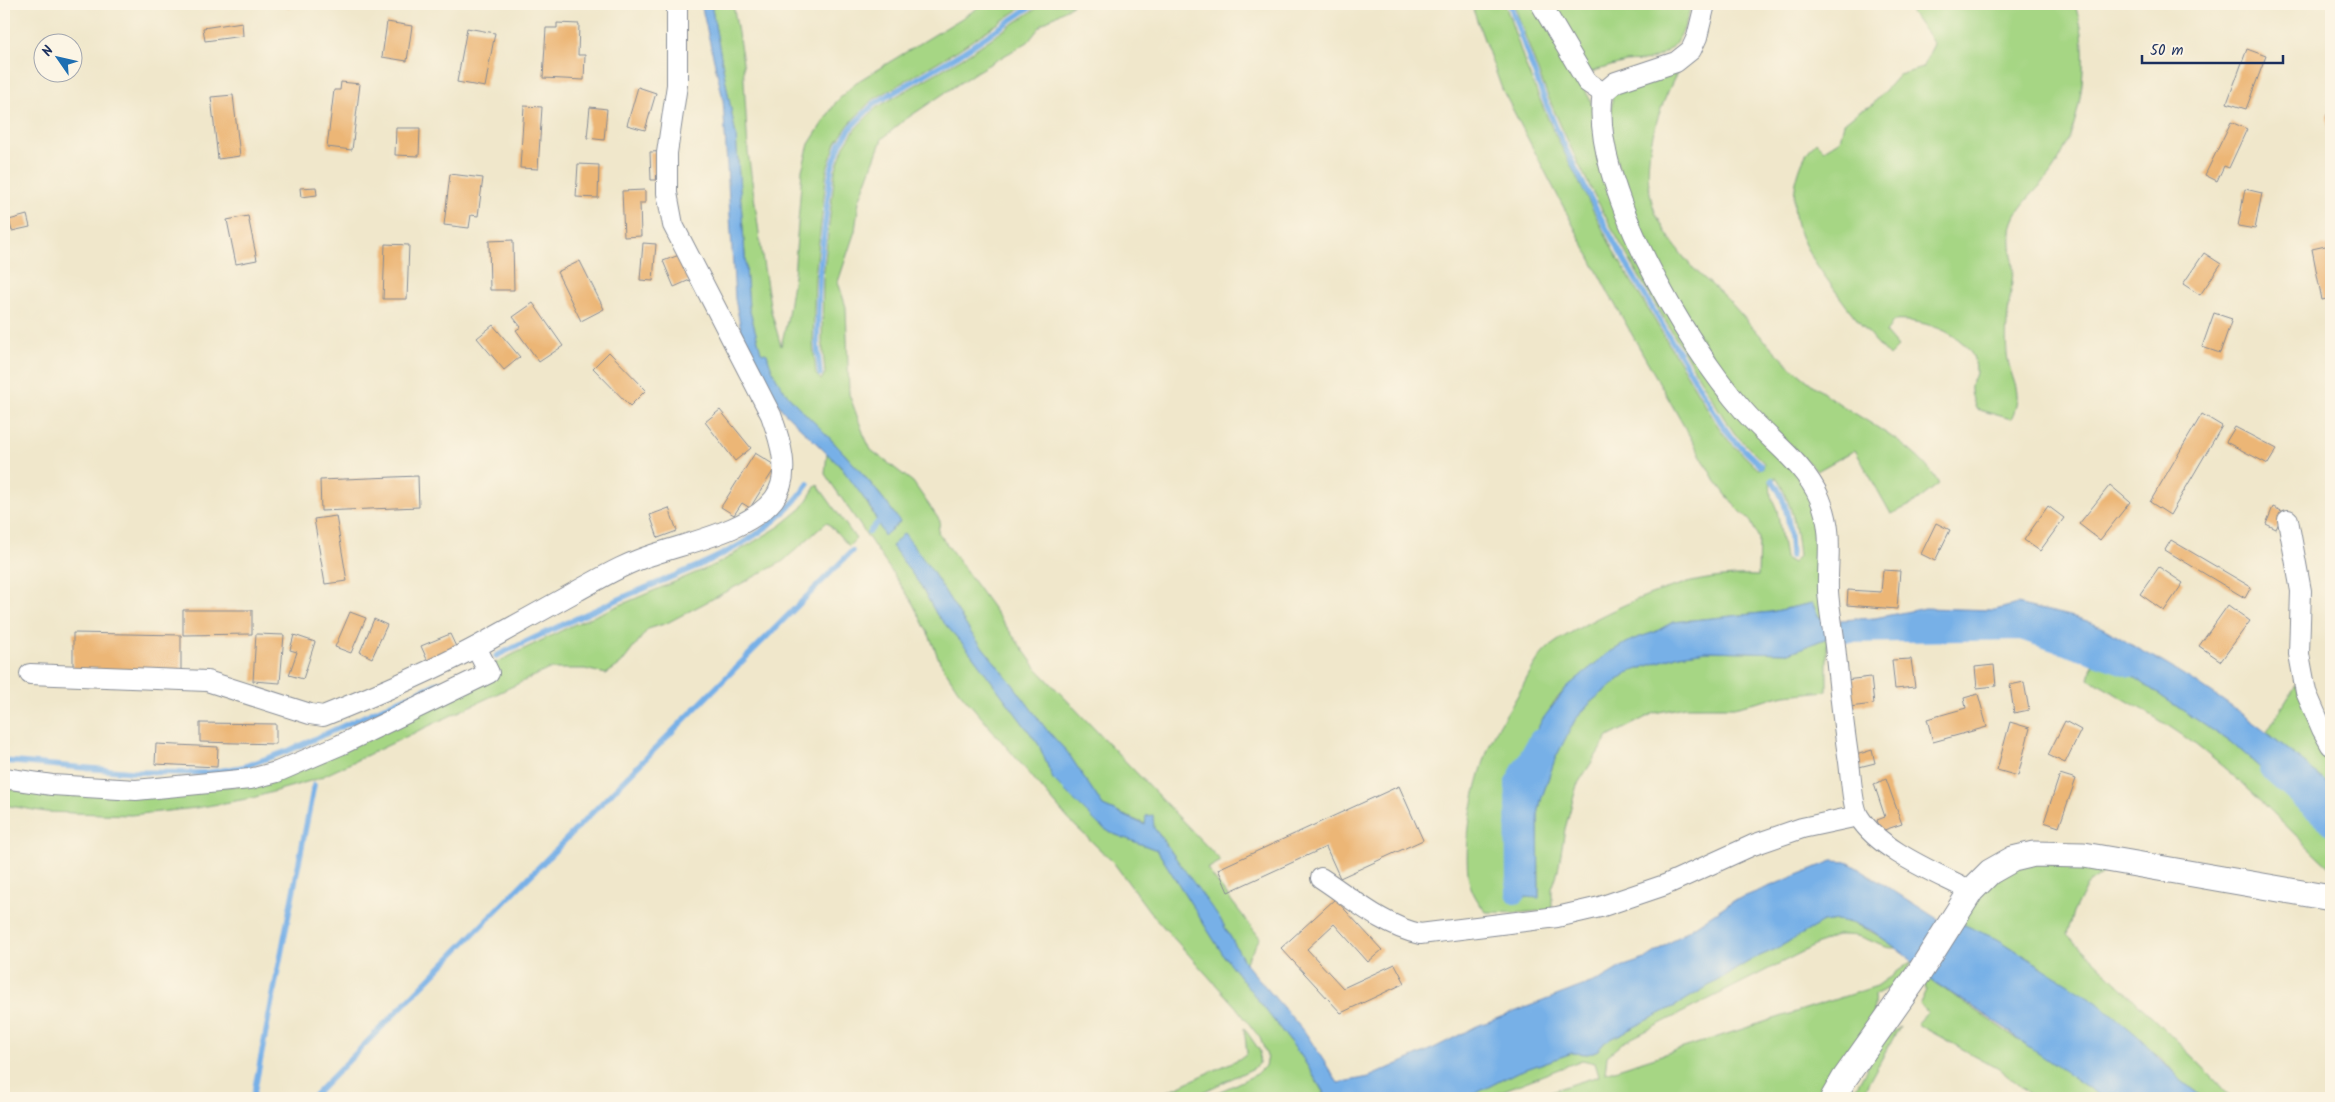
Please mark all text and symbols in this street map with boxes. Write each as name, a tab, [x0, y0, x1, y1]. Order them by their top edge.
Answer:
north arrow	[32, 32, 82, 82]
scale bar	[2142, 32, 2284, 64]
text: 50 m	[2150, 39, 2184, 63]
text: N	[36, 41, 60, 61]

